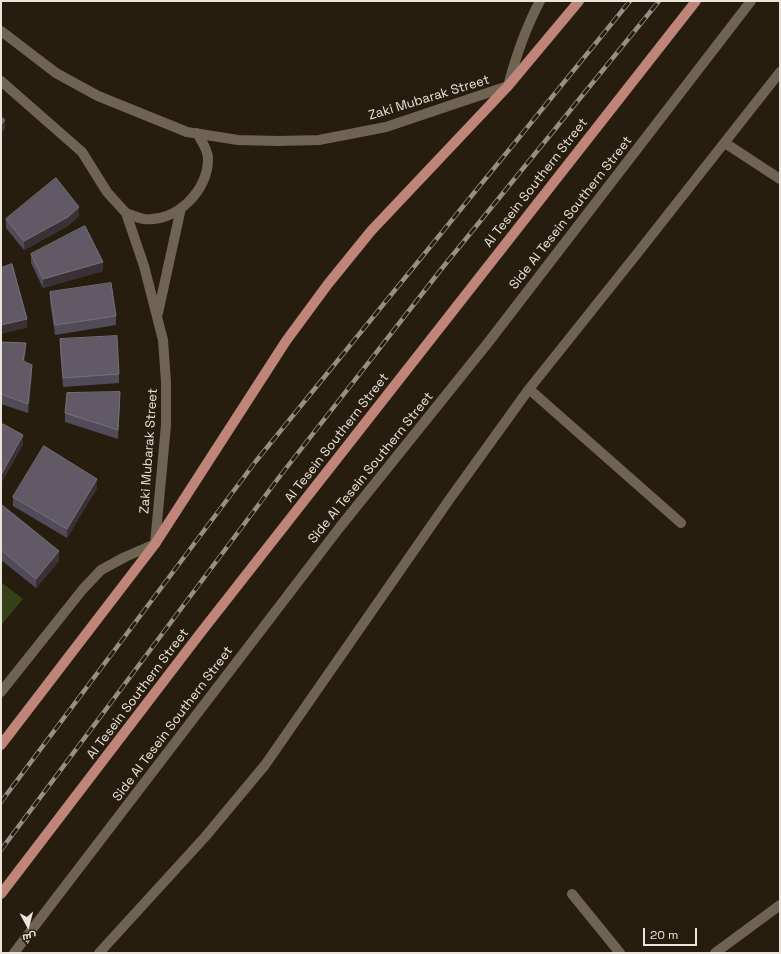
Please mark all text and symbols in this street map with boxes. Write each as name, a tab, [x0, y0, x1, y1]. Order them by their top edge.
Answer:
street label: Zaki Mubarak Street	[367, 72, 491, 124]
street label: Al Tesein Southern Street	[481, 115, 591, 251]
street label: Side Al Tesein Southern Street	[506, 133, 636, 293]
street label: Al Tesein Southern Street	[282, 370, 392, 506]
street label: Zaki Mubarak Street	[137, 388, 161, 514]
street label: Side Al Tesein Southern Street	[305, 389, 437, 547]
street label: Al Tesein Southern Street	[84, 626, 192, 762]
street label: Side Al Tesein Southern Street	[110, 643, 236, 805]
north arrow	[8, 906, 48, 946]
scale bar	[645, 920, 699, 946]
text: 20 m	[650, 927, 678, 943]
text: ش	[22, 930, 37, 946]

